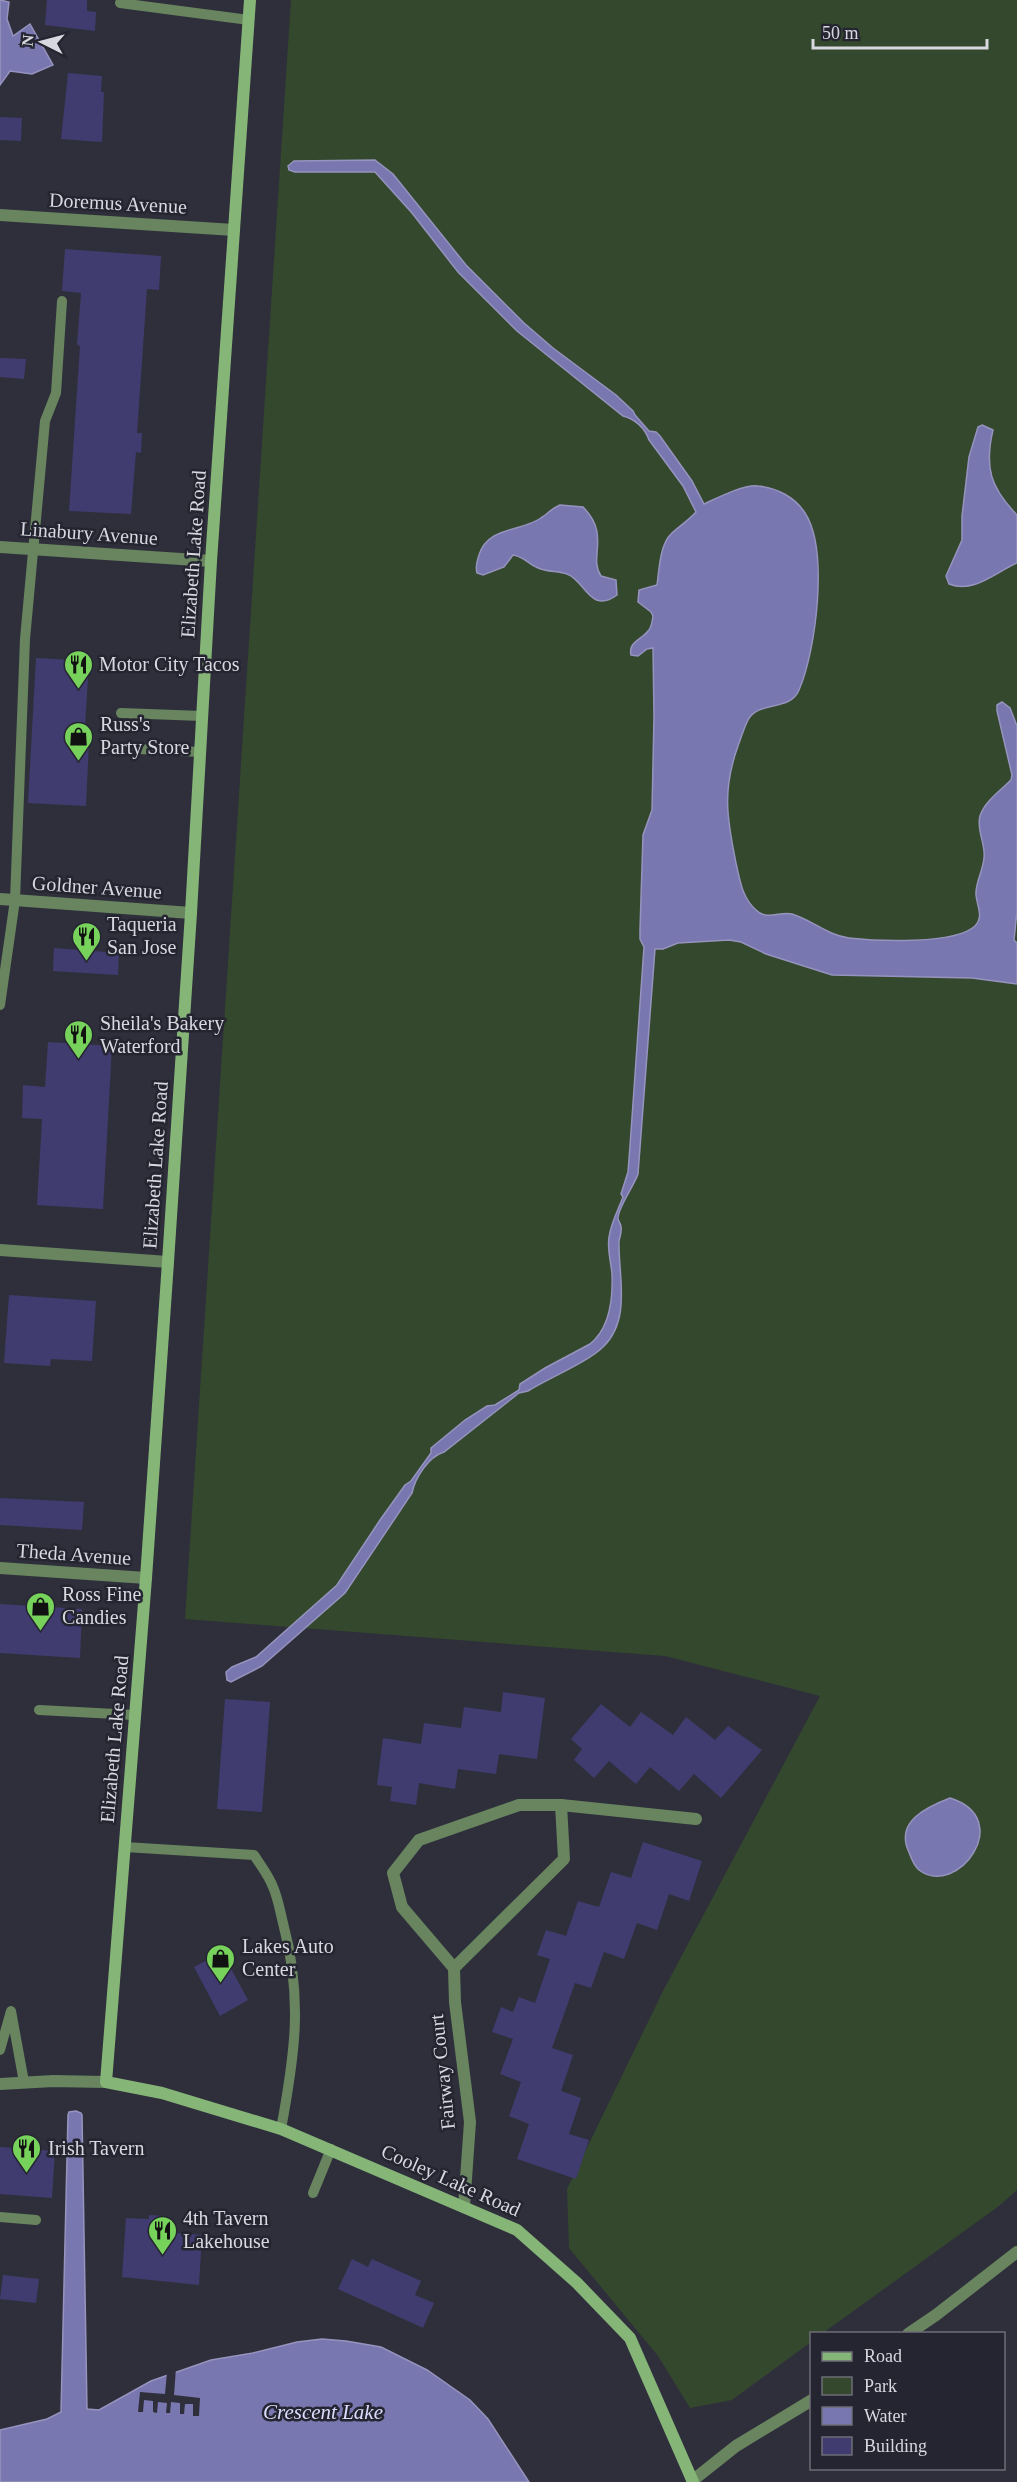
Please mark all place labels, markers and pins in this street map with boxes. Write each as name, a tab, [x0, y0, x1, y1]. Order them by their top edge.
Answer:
restaurant icon: Motor City Tacos	[62, 648, 94, 690]
place label: Motor City Tacos	[99, 653, 240, 676]
place label: Russ's Party Store	[100, 713, 190, 759]
shop icon: Russ's Party Store	[63, 720, 95, 762]
place label: Taqueria San Jose	[107, 913, 177, 958]
restaurant icon: Taqueria San Jose	[70, 920, 102, 962]
place label: Sheila's Bakery Waterford	[100, 1012, 224, 1057]
restaurant icon: Sheila's Bakery Waterford	[63, 1018, 95, 1060]
place label: Ross Fine Candies	[62, 1583, 142, 1628]
shop icon: Ross Fine Candies	[25, 1590, 57, 1632]
place label: Lakes Auto Center	[242, 1935, 334, 1980]
shop icon: Lakes Auto Center	[205, 1942, 237, 1984]
restaurant icon: Irish Tavern	[11, 2132, 43, 2174]
place label: Irish Tavern	[48, 2137, 145, 2159]
place label: 4th Tavern Lakehouse	[183, 2207, 270, 2252]
restaurant icon: 4th Tavern Lakehouse	[146, 2214, 178, 2256]

